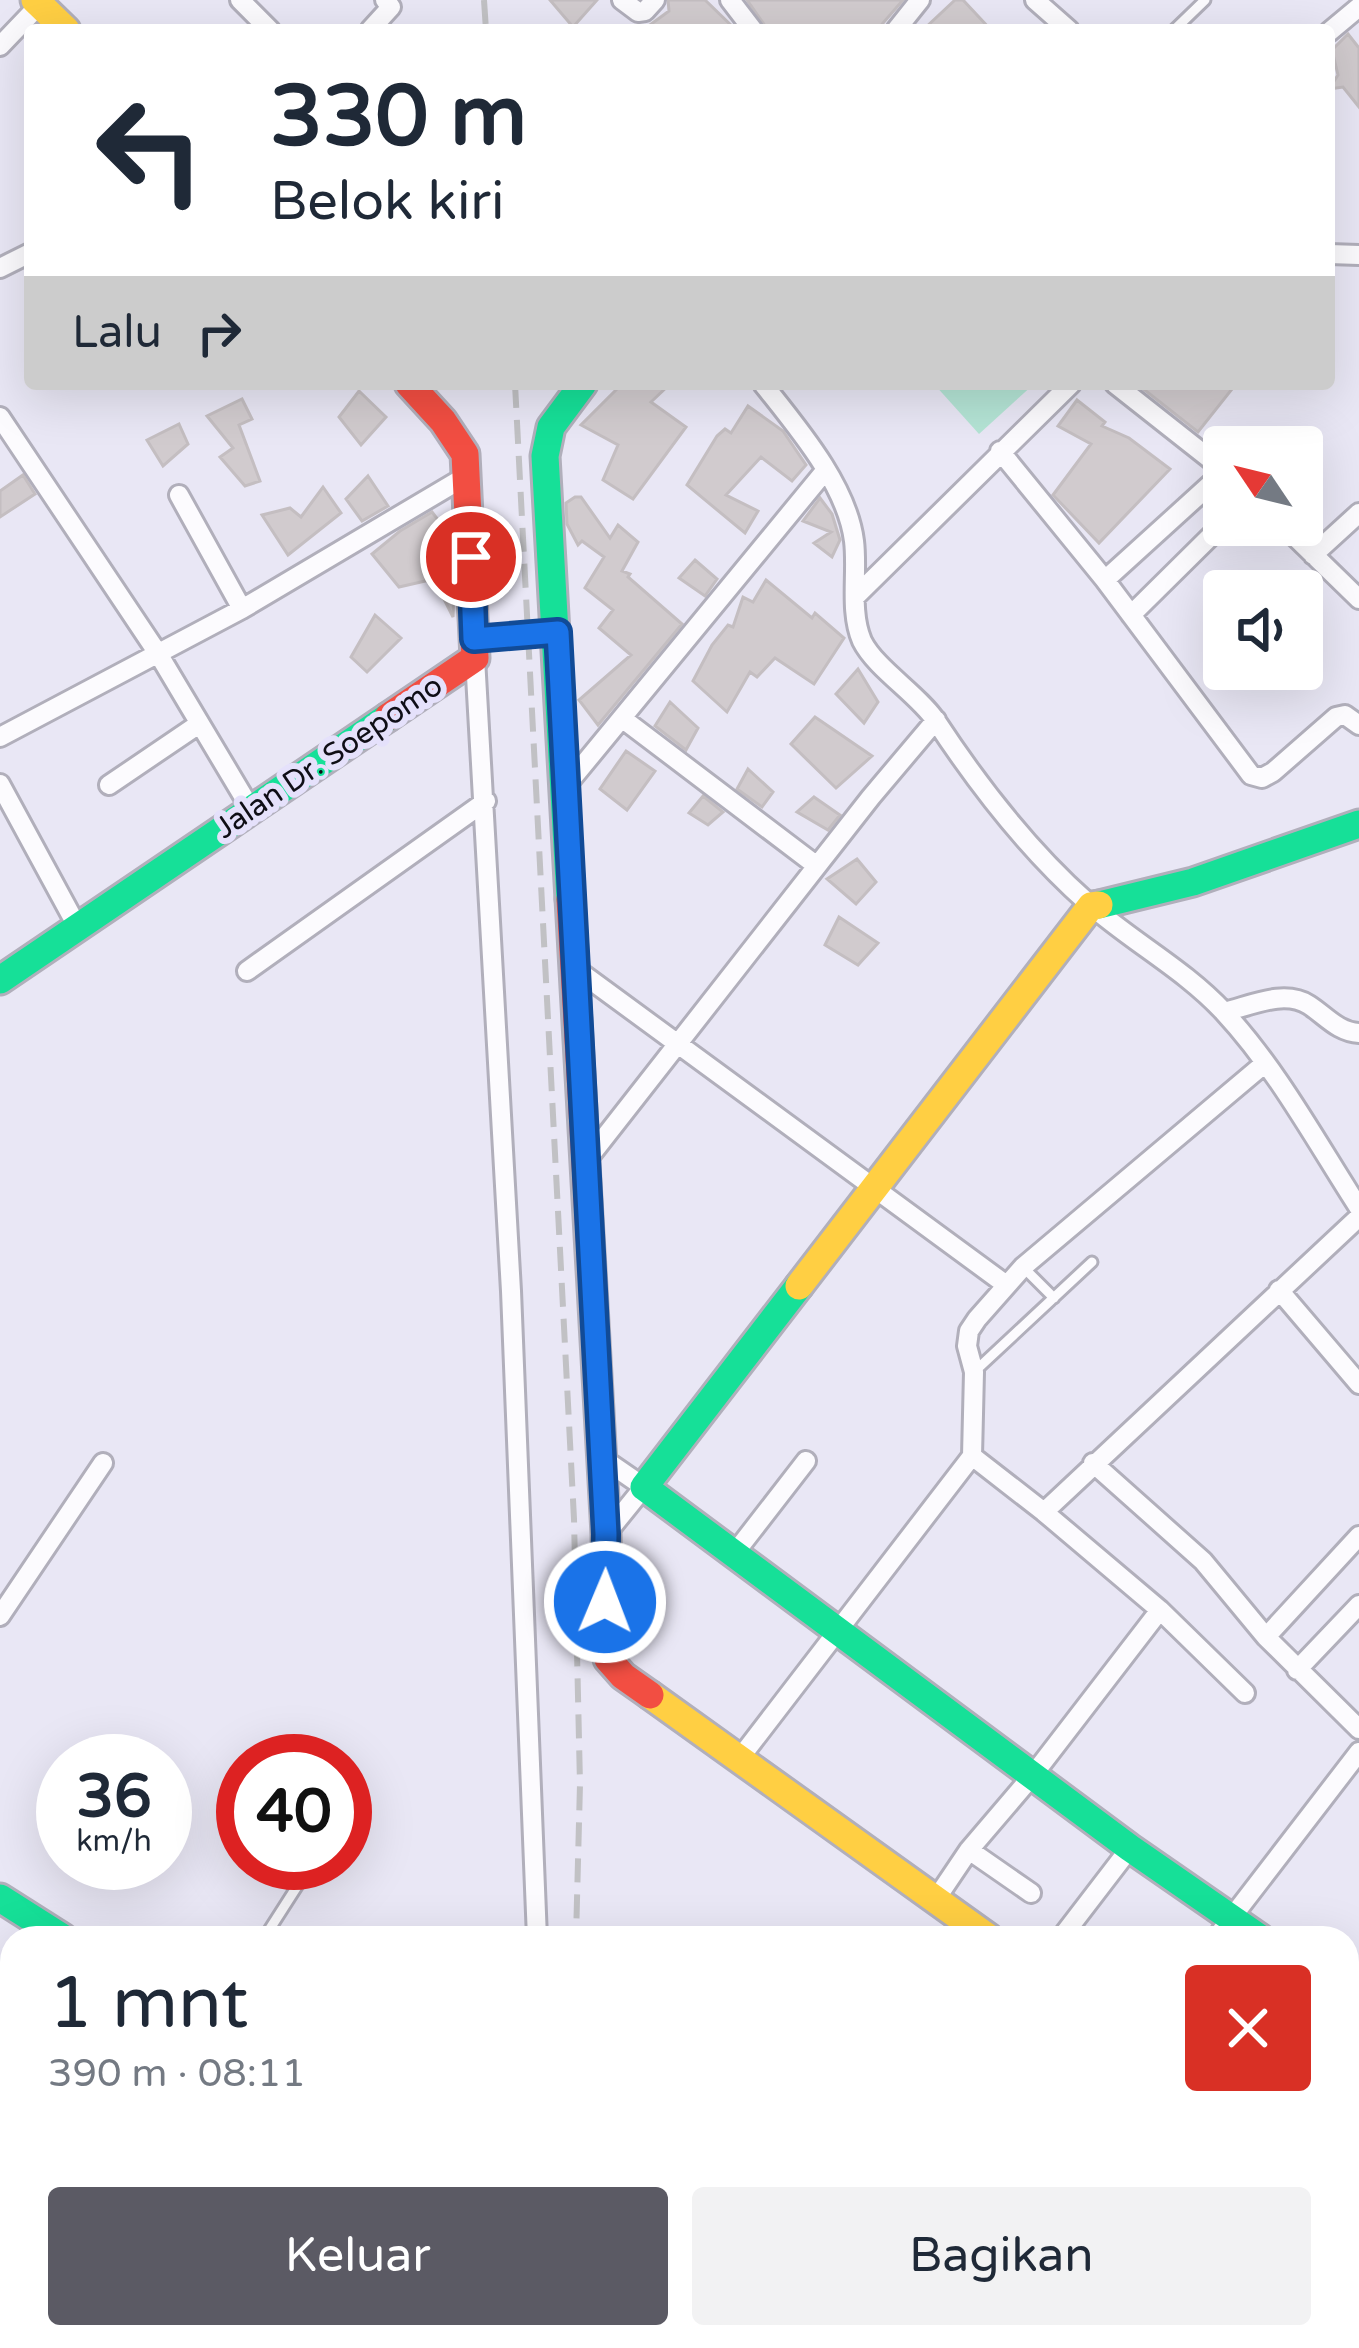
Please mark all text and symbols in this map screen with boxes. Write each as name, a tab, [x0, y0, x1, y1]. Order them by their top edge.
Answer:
text: 330 m	[270, 67, 527, 168]
icon: left	[72, 72, 228, 228]
text: Belok kiri	[270, 169, 504, 234]
icon: right	[186, 300, 252, 366]
text: Lalu	[72, 306, 162, 360]
north arrow	[1203, 426, 1323, 546]
map controls	[1203, 426, 1323, 690]
pin	[420, 506, 522, 608]
icon: arrive	[438, 524, 504, 590]
button: sound	[1203, 570, 1323, 690]
street label: Jalan Dr. Soepomo	[208, 667, 450, 847]
position arrow	[542, 1539, 668, 1665]
speed limit sign: 40	[216, 1734, 372, 1890]
text: 36	[76, 1761, 152, 1833]
text: km/h	[76, 1823, 152, 1860]
text: 1 mnt	[48, 1961, 249, 2048]
button: close	[1185, 1965, 1311, 2091]
text: 390 m · 08:11	[48, 2050, 306, 2097]
button: Keluar	[48, 2187, 668, 2325]
button: Bagikan	[692, 2187, 1311, 2325]

